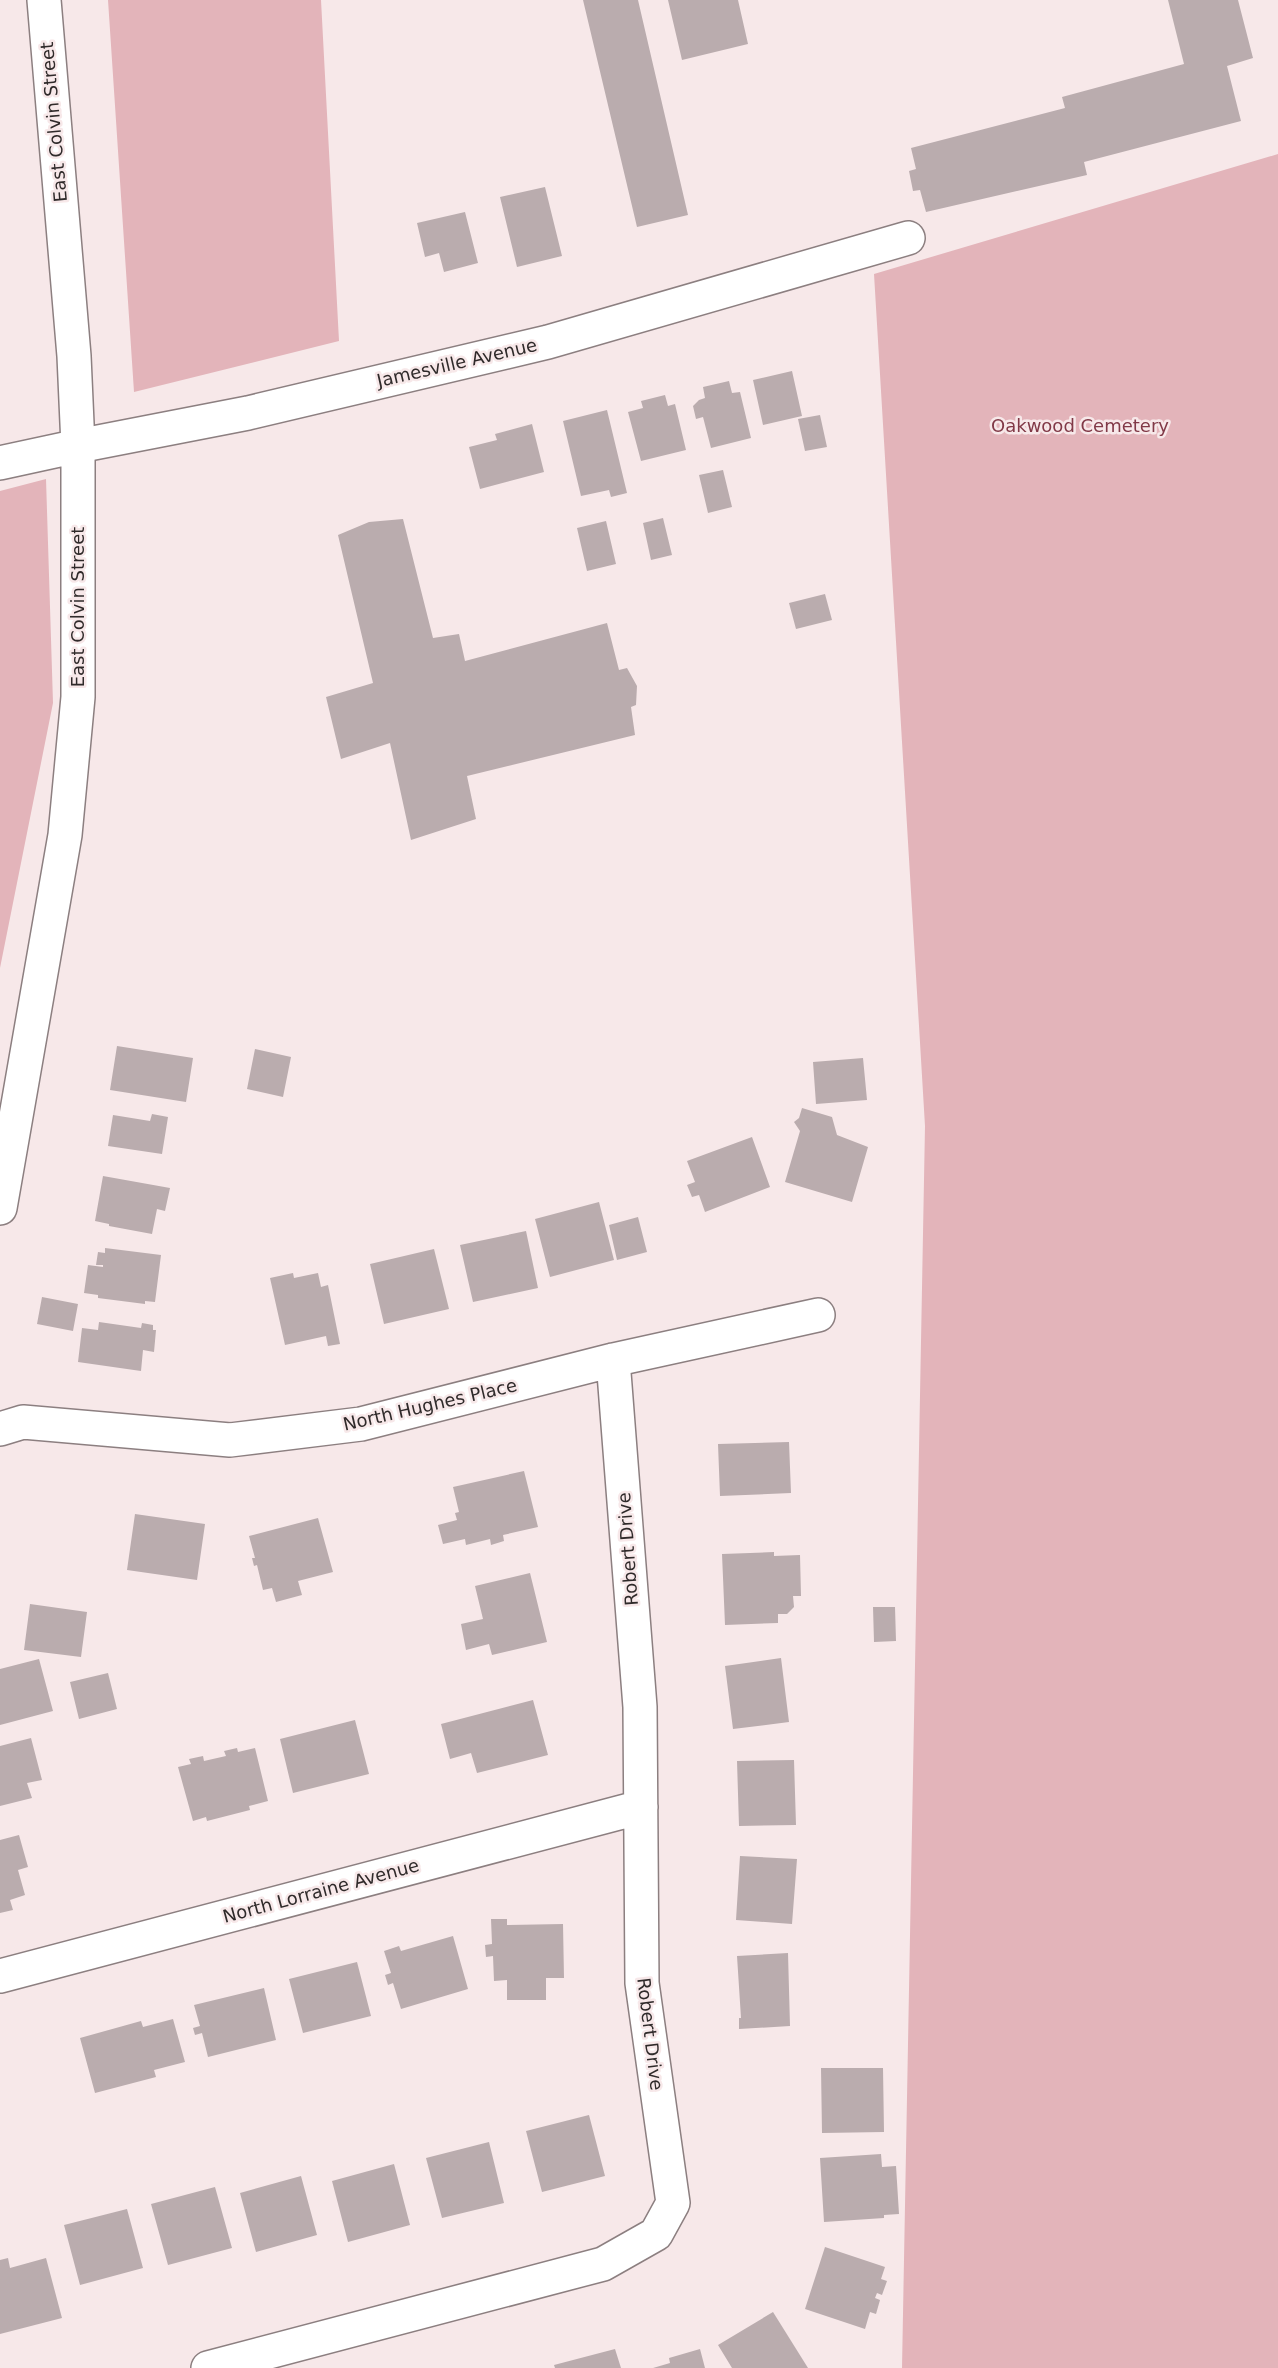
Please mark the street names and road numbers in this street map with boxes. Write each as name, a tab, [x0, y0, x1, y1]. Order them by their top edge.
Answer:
street label: East Colvin Street	[36, 41, 71, 203]
street label: Jamesville Avenue	[374, 334, 539, 391]
street label: East Colvin Street	[67, 527, 88, 687]
street label: North Hughes Place	[341, 1374, 519, 1435]
street label: Robert Drive	[613, 1492, 642, 1606]
street label: North Lorraine Avenue	[220, 1854, 421, 1927]
street label: Robert Drive	[633, 1976, 668, 2091]

